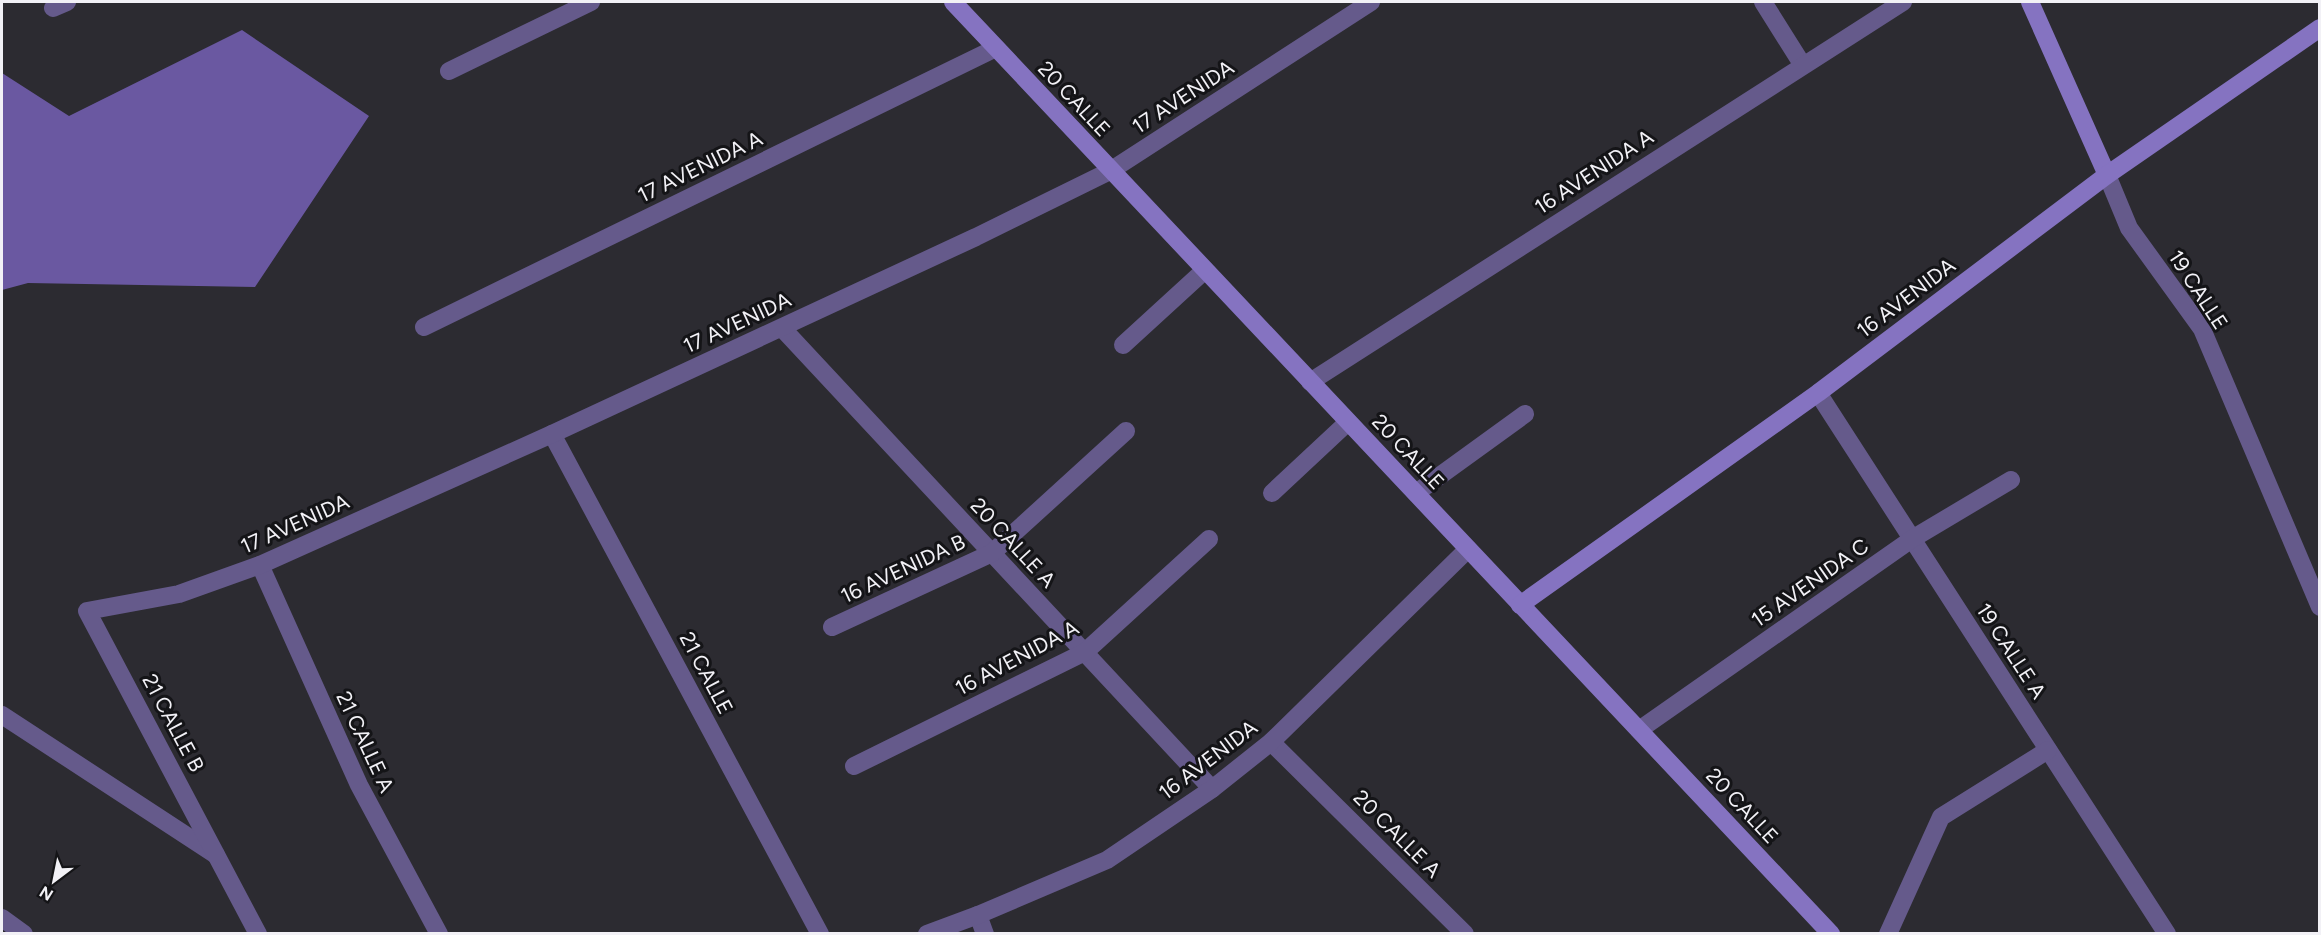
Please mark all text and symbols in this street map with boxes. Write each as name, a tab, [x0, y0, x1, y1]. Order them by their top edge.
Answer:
street label: 17 AVENIDA	[1127, 54, 1238, 139]
street label: 20 CALLE	[1033, 56, 1116, 142]
street label: 16 AVENIDA A	[1530, 124, 1658, 219]
street label: 17 AVENIDA A	[633, 126, 766, 207]
street label: 19 CALLE	[2164, 245, 2233, 334]
street label: 16 AVENIDA	[1852, 253, 1960, 343]
street label: 17 AVENIDA	[679, 287, 795, 358]
street label: 20 CALLE	[1367, 409, 1450, 495]
street label: 17 AVENIDA	[237, 489, 353, 559]
street label: 20 CALLE A	[966, 493, 1061, 593]
street label: 16 AVENIDA B	[836, 529, 969, 608]
street label: 15 AVENIDA C	[1746, 533, 1873, 632]
street label: 19 CALLE A	[1971, 598, 2052, 703]
street label: 16 AVENIDA A	[951, 615, 1083, 701]
street label: 21 CALLE	[674, 628, 738, 718]
street label: 21 CALLE B	[137, 670, 210, 776]
street label: 21 CALLE A	[331, 687, 400, 796]
street label: 16 AVENIDA	[1154, 715, 1262, 805]
street label: 20 CALLE	[1701, 763, 1784, 849]
street label: 20 CALLE A	[1348, 785, 1446, 883]
north arrow	[24, 851, 84, 911]
text: N	[36, 882, 57, 905]

